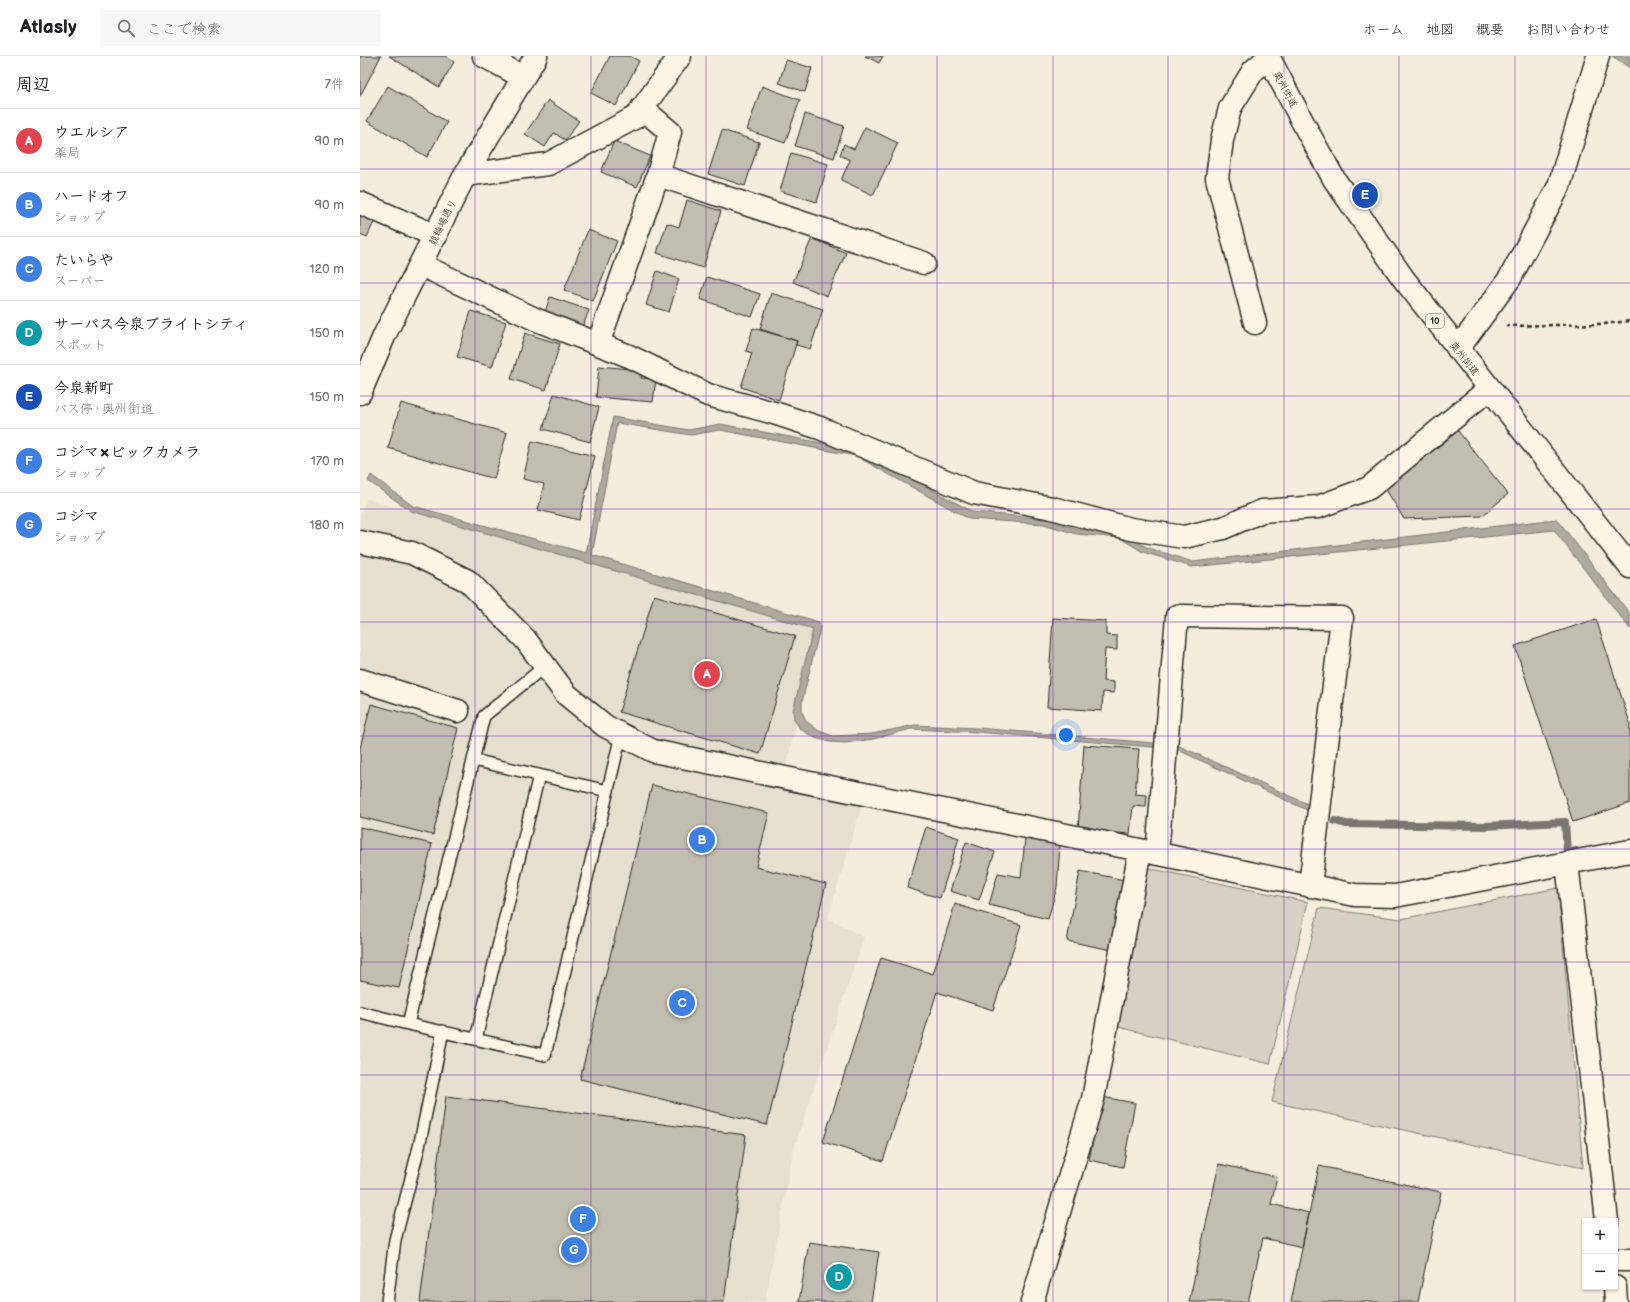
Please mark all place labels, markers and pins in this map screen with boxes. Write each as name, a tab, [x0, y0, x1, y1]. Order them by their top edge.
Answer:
pin: E	[1352, 180, 1378, 210]
pin: A	[694, 659, 720, 689]
pin: B	[689, 825, 715, 855]
pin: C	[669, 988, 695, 1018]
pin: F	[570, 1204, 596, 1234]
pin: G	[561, 1235, 587, 1265]
pin: D	[826, 1262, 852, 1292]

